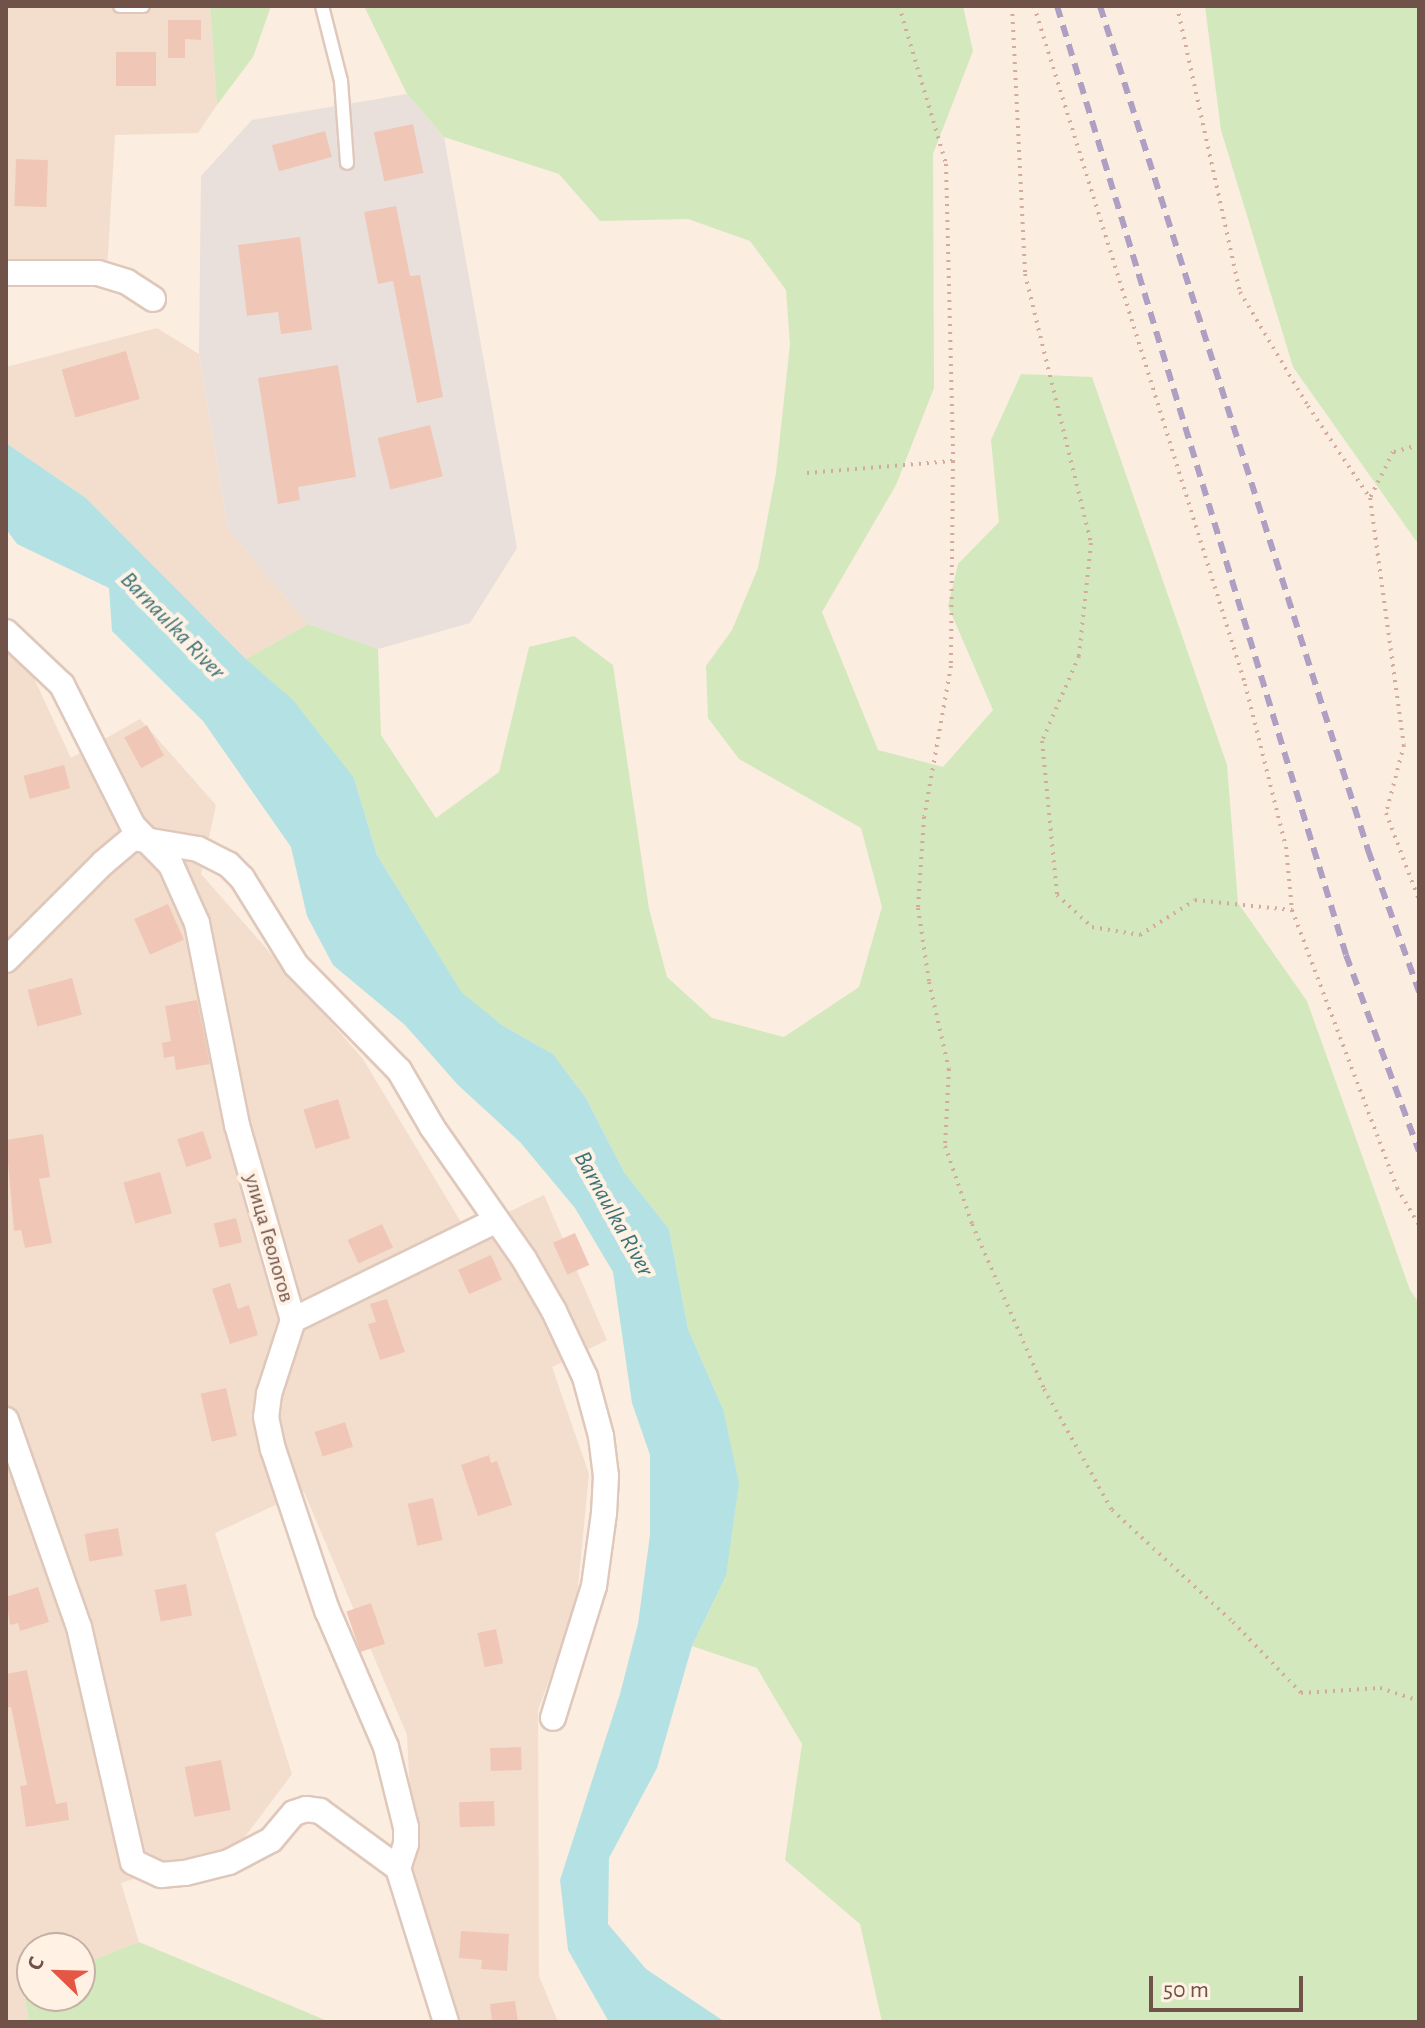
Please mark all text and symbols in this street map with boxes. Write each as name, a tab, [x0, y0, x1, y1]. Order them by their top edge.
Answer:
water label: Barnaulka River	[114, 566, 230, 686]
water label: Barnaulka River	[567, 1146, 659, 1282]
street label: улица Геологов	[238, 1171, 300, 1305]
north arrow	[16, 1932, 96, 2012]
text: С	[23, 1954, 48, 1973]
scale bar	[1153, 1960, 1307, 2010]
text: 50 m	[1163, 1978, 1209, 2002]

